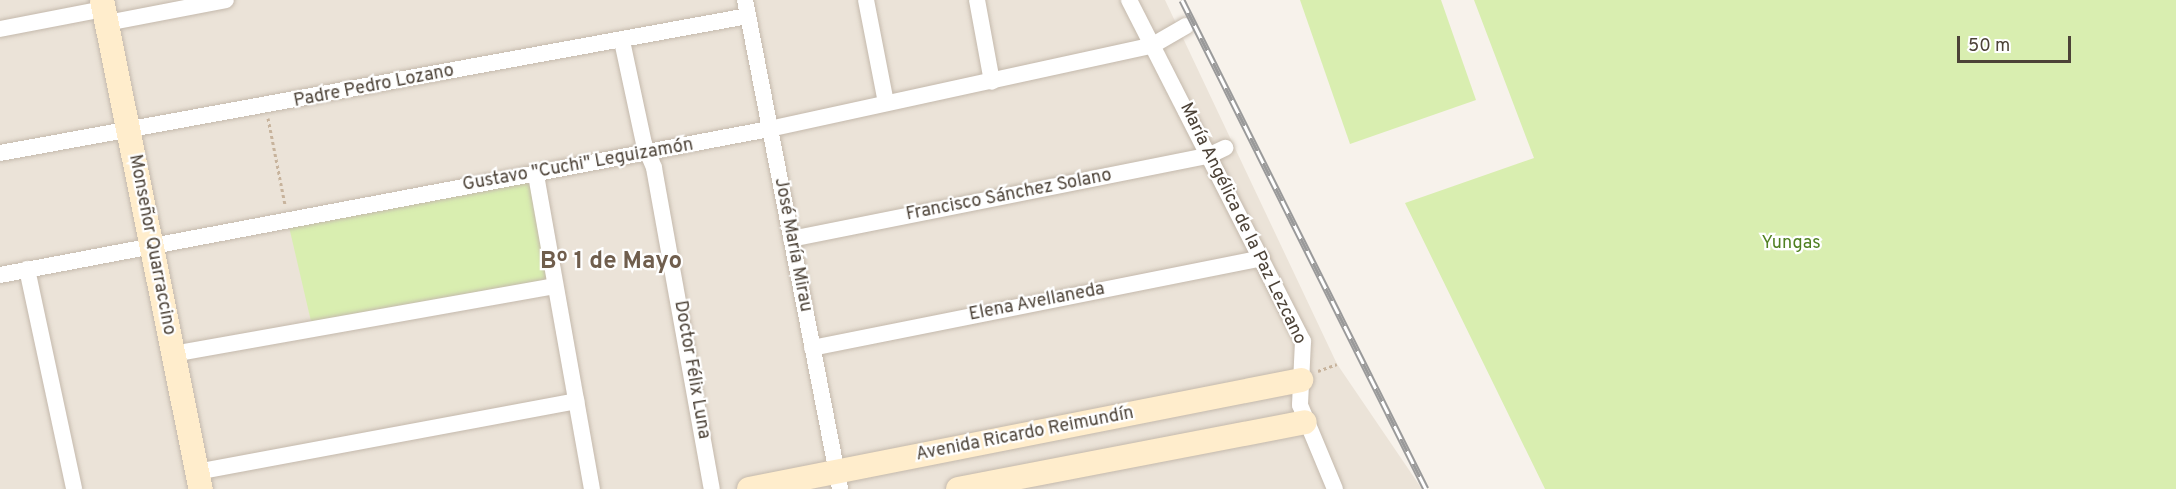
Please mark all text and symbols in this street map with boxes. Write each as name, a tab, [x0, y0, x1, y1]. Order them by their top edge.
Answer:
scale bar	[1960, 24, 2074, 62]
text: 50 m	[1968, 35, 2010, 58]
street label: Padre Pedro Lozano	[292, 61, 456, 113]
street label: María Angélica de la Paz Lezcano	[1174, 99, 1310, 349]
street label: Gustavo "Cuchi" Leguizamón	[461, 135, 695, 197]
street label: Monseñor Quarraccino	[123, 153, 179, 337]
street label: Francisco Sánchez Solano	[904, 165, 1114, 227]
street label: José María Mirau	[768, 176, 816, 314]
park label: Yungas	[1761, 233, 1821, 255]
district label: Bº 1 de Mayo	[540, 249, 682, 277]
street label: Elena Avellaneda	[967, 279, 1107, 327]
street label: Doctor Félix Luna	[668, 299, 714, 441]
street label: Avenida Ricardo Reimundín	[914, 403, 1136, 467]

